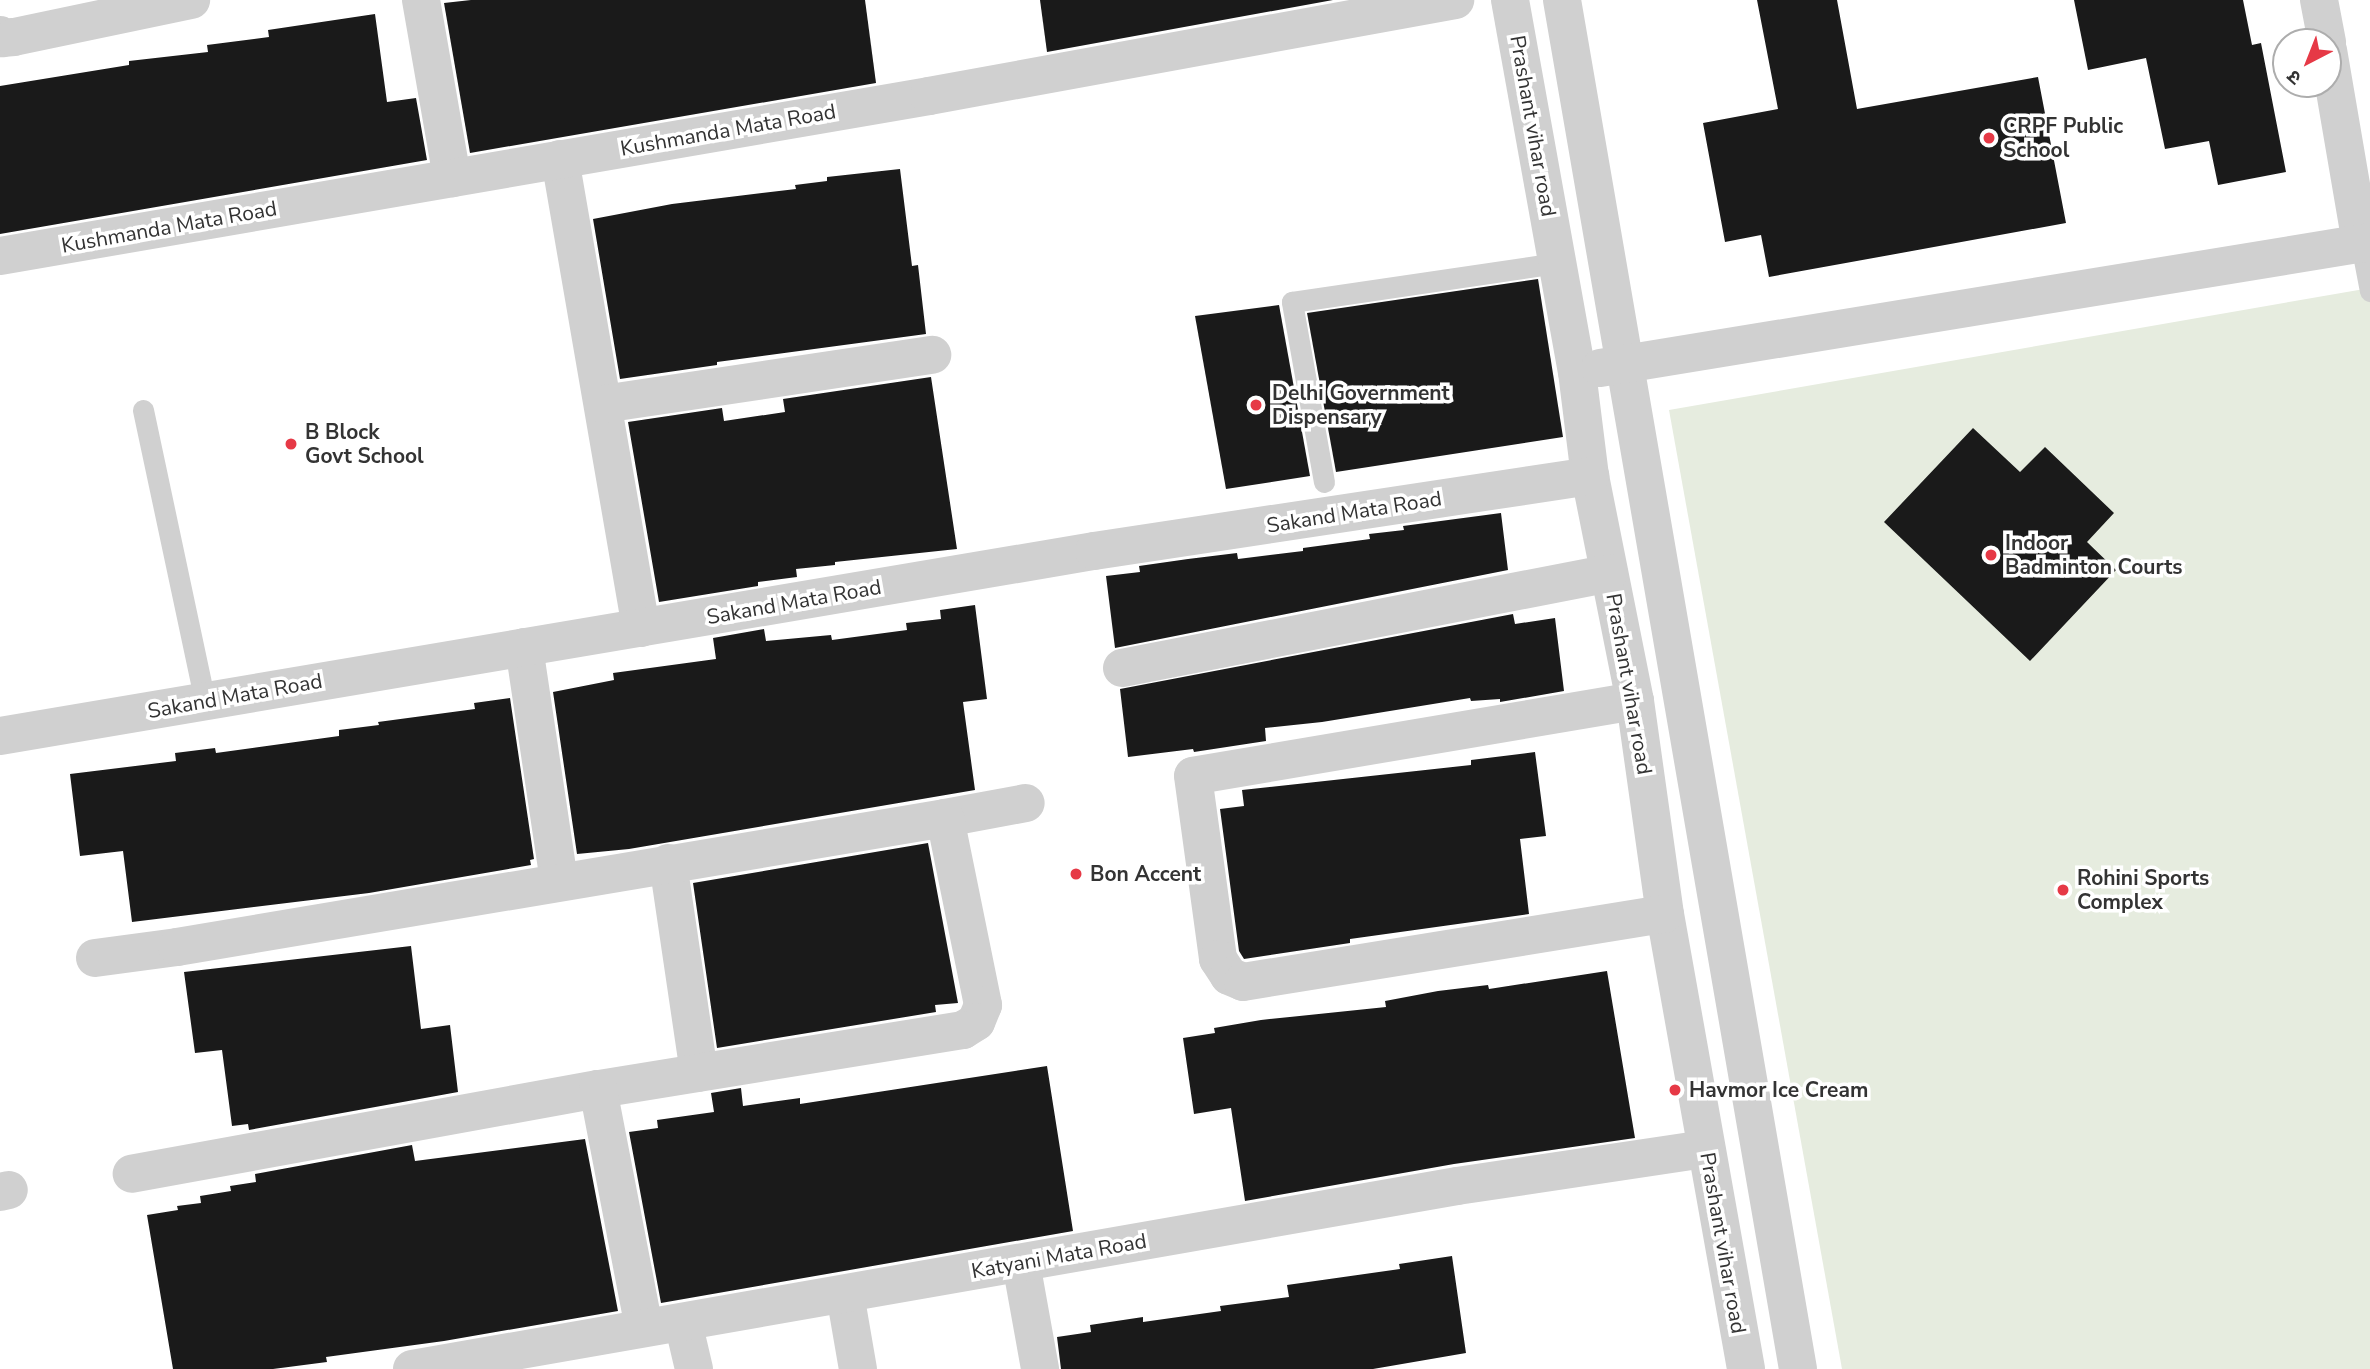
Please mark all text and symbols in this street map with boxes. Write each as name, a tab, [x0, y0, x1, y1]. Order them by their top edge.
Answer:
north arrow	[2272, 28, 2342, 98]
street label: Prashant vihar road	[1505, 33, 1561, 219]
text: उ	[2281, 64, 2307, 91]
street label: Kushmanda Mata Road	[618, 99, 838, 161]
place label: CRPF Public School	[2003, 113, 2123, 163]
marker: CRPF Public School	[1981, 130, 1997, 146]
street label: Kushmanda Mata Road	[59, 196, 279, 258]
place label: Delhi Government Dispensary	[1272, 380, 1450, 430]
marker: Delhi Government Dispensary	[1246, 395, 1266, 415]
place label: B Block Govt School	[305, 419, 424, 469]
marker: B Block Govt School	[283, 436, 299, 452]
street label: Sakand Mata Road	[1265, 486, 1443, 538]
place label: Indoor Badminton Courts	[2005, 530, 2183, 580]
marker: Indoor Badminton Courts	[1983, 547, 1999, 563]
street label: Sakand Mata Road	[705, 574, 883, 630]
street label: Prashant vihar road	[1601, 591, 1657, 777]
street label: Sakand Mata Road	[146, 668, 324, 724]
place label: Bon Accent	[1090, 861, 1201, 887]
place label: Rohini Sports Complex	[2077, 865, 2209, 915]
marker: Bon Accent	[1068, 866, 1084, 882]
marker: Rohini Sports Complex	[2055, 882, 2071, 898]
place label: Havmor Ice Cream	[1689, 1077, 1868, 1103]
marker: Havmor Ice Cream	[1667, 1082, 1683, 1098]
street label: Prashant vihar road	[1695, 1150, 1751, 1336]
street label: Katyani Mata Road	[969, 1228, 1149, 1284]

